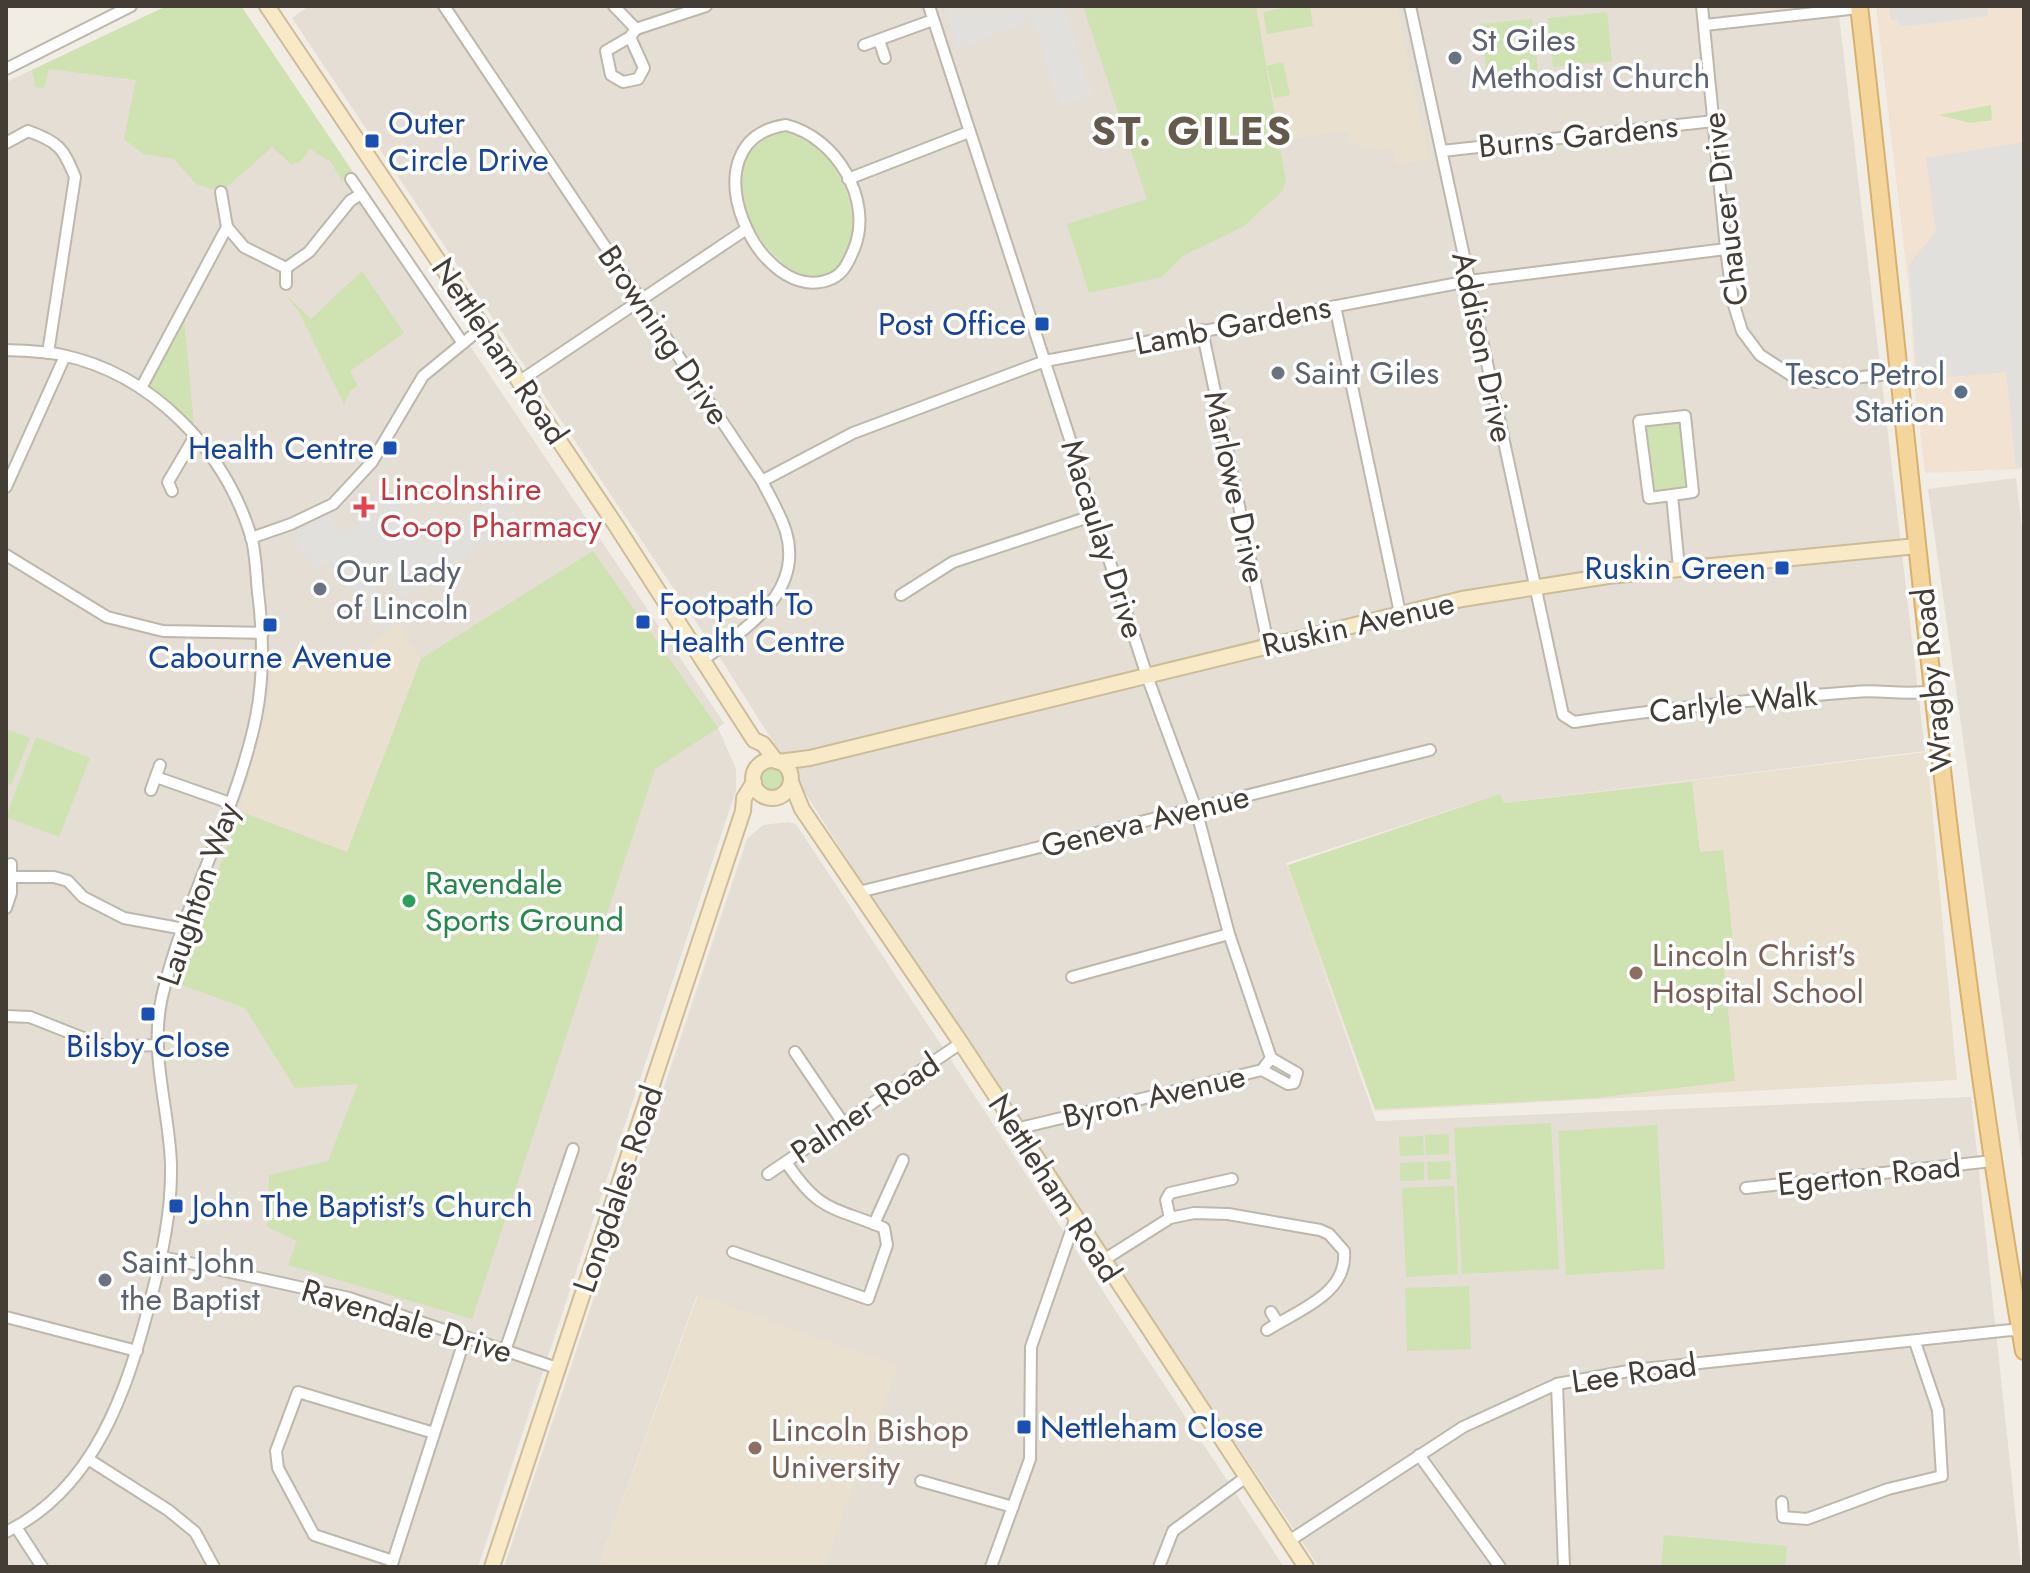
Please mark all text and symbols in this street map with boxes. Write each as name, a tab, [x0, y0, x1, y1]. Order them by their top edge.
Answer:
place label: St Giles Methodist Church	[1471, 17, 1710, 100]
marker: St Giles Methodist Church	[1446, 49, 1464, 67]
place label: Outer Circle Drive	[388, 100, 549, 183]
district label: ST. GILES	[1091, 102, 1293, 160]
street label: Burns Gardens	[1476, 103, 1680, 169]
street label: Chaucer Drive	[1690, 110, 1760, 308]
marker: Outer Circle Drive	[363, 132, 381, 150]
street label: Browning Drive	[587, 236, 741, 434]
street label: Addison Drive	[1440, 247, 1526, 447]
street label: Nettleham Road	[420, 248, 580, 454]
street label: Lamb Gardens	[1131, 284, 1335, 366]
place label: Post Office	[878, 301, 1026, 347]
marker: Post Office	[1033, 315, 1051, 333]
place label: Saint Giles	[1294, 350, 1439, 396]
place label: Tesco Petrol Station	[1786, 351, 1945, 434]
marker: Saint Giles	[1269, 364, 1287, 382]
marker: Tesco Petrol Station	[1952, 383, 1970, 401]
street label: Marlowe Drive	[1192, 387, 1278, 587]
place label: Health Centre	[188, 425, 374, 471]
street label: Macaulay Drive	[1049, 434, 1157, 644]
marker: Health Centre	[381, 439, 399, 457]
place label: Lincolnshire Co-op Pharmacy	[380, 466, 603, 549]
marker: Lincolnshire Co-op Pharmacy	[355, 498, 373, 516]
place label: Ruskin Green	[1585, 545, 1766, 591]
place label: Our Lady of Lincoln	[336, 548, 469, 631]
marker: Ruskin Green	[1773, 559, 1791, 577]
marker: Our Lady of Lincoln	[311, 580, 329, 598]
street label: Ruskin Avenue	[1257, 580, 1459, 668]
place label: Footpath To Health Centre	[659, 581, 845, 664]
street label: Wragby Road	[1899, 586, 1965, 774]
marker: Footpath To Health Centre	[634, 613, 652, 631]
marker: Cabourne Avenue	[261, 616, 279, 634]
place label: Cabourne Avenue	[148, 634, 392, 680]
street label: Carlyle Walk	[1647, 671, 1820, 735]
street label: Geneva Avenue	[1036, 773, 1254, 869]
street label: Laughton Way	[145, 795, 251, 992]
place label: Ravendale Sports Ground	[425, 860, 624, 943]
marker: Ravendale Sports Ground	[400, 892, 418, 910]
place label: Lincoln Christ's Hospital School	[1652, 932, 1864, 1015]
marker: Lincoln Christ's Hospital School	[1627, 964, 1645, 982]
marker: Bilsby Close	[139, 1005, 157, 1023]
place label: Bilsby Close	[66, 1023, 230, 1069]
street label: Palmer Road	[782, 1041, 948, 1175]
street label: Byron Avenue	[1058, 1053, 1250, 1139]
street label: Longdales Road	[561, 1079, 675, 1299]
street label: Nettleham Road	[977, 1085, 1133, 1291]
street label: Egerton Road	[1775, 1143, 1963, 1207]
place label: John The Baptist's Church	[188, 1183, 533, 1229]
marker: John The Baptist's Church	[167, 1197, 185, 1215]
place label: Saint John the Baptist	[121, 1239, 260, 1322]
street label: Ravendale Drive	[296, 1267, 518, 1375]
marker: Saint John the Baptist	[96, 1271, 114, 1289]
street label: Lee Road	[1568, 1341, 1700, 1405]
place label: Nettleham Close	[1040, 1404, 1263, 1450]
place label: Lincoln Bishop University	[771, 1407, 969, 1490]
marker: Nettleham Close	[1015, 1418, 1033, 1436]
marker: Lincoln Bishop University	[746, 1439, 764, 1457]

